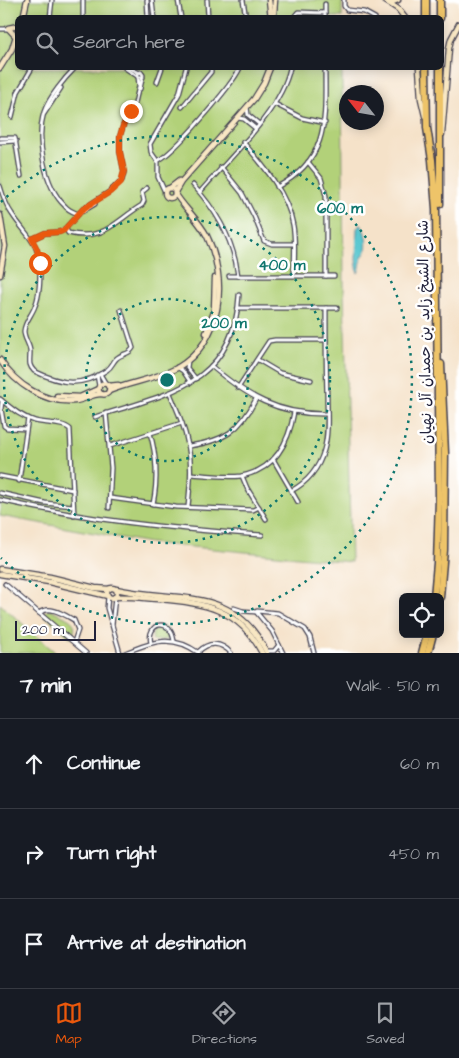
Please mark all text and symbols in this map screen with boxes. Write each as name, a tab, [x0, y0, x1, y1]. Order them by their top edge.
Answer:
search box	[15, 15, 444, 70]
icon: search	[33, 29, 61, 57]
text: Search here	[73, 29, 185, 56]
north arrow	[339, 85, 384, 130]
route end	[120, 100, 143, 123]
text: 600 m	[317, 198, 363, 219]
street label: شارع الشيخ زايد بن حمدان آل نهيان	[413, 220, 437, 444]
route start	[29, 252, 52, 275]
text: 400 m	[259, 255, 306, 276]
text: 200 m	[200, 313, 247, 334]
centre of rings	[158, 371, 176, 389]
map controls	[399, 593, 444, 638]
button: locate	[399, 593, 444, 638]
scale bar	[15, 618, 96, 641]
text: 200 m	[22, 620, 64, 640]
text: 7 min	[20, 671, 71, 700]
text: Walk · 510 m	[346, 675, 439, 697]
icon: ahead	[20, 750, 48, 778]
text: Continue	[67, 750, 141, 777]
text: 60 m	[400, 753, 439, 775]
icon: right	[20, 840, 48, 868]
text: Turn right	[67, 840, 156, 867]
text: 450 m	[388, 843, 439, 865]
icon: arrive	[20, 930, 48, 958]
text: Arrive at destination	[67, 930, 246, 957]
tab: Map	[55, 999, 83, 1049]
tab: Directions	[192, 999, 257, 1049]
tab: Saved	[366, 999, 404, 1049]

